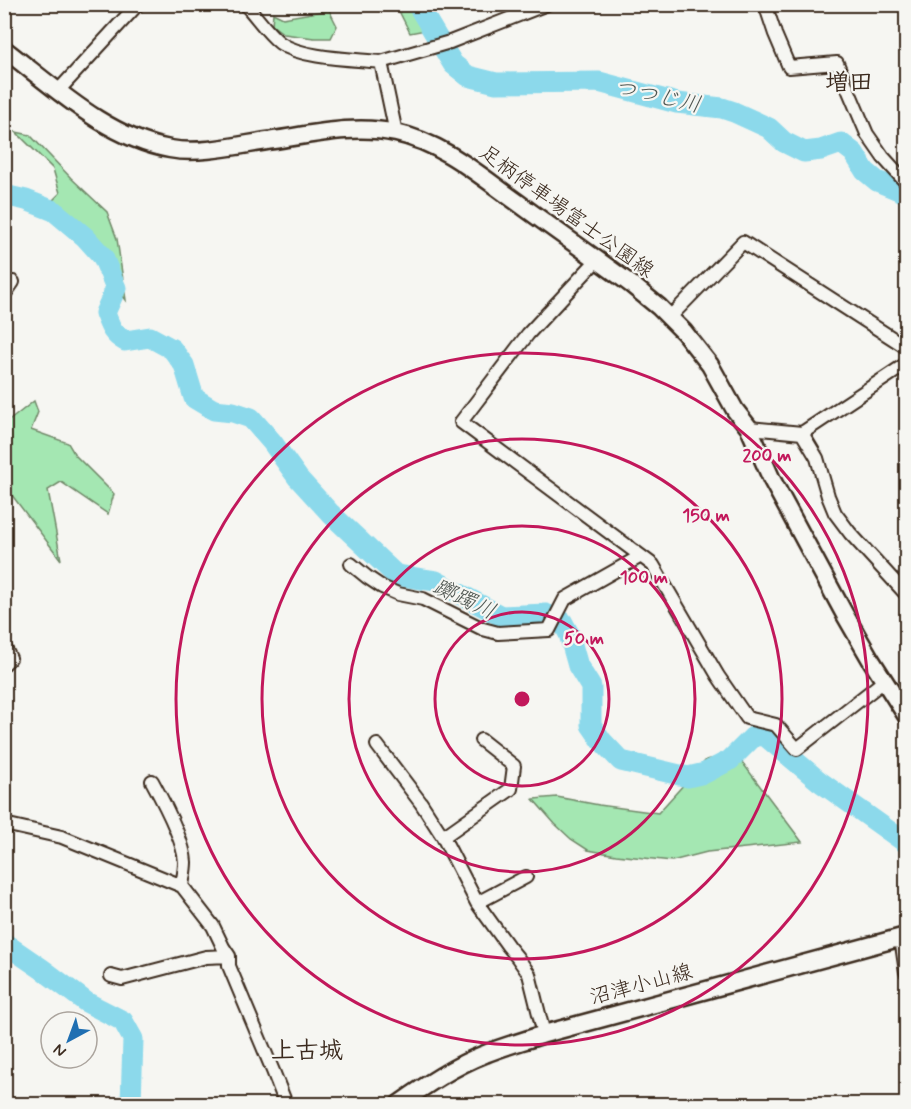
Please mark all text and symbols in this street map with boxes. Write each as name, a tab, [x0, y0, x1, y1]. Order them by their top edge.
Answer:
district label: 増田	[825, 68, 873, 99]
water label: つつじ川	[612, 74, 704, 120]
street label: 足柄停車場富士公園線	[473, 139, 660, 285]
text: 200 m	[742, 444, 792, 468]
text: 150 m	[682, 504, 730, 528]
text: 100 m	[620, 566, 668, 590]
water label: 躑躅川	[428, 573, 500, 626]
text: 50 m	[564, 627, 604, 651]
centre of rings	[512, 689, 532, 709]
street label: 沼津小山線	[587, 958, 696, 1012]
north arrow	[39, 1010, 99, 1070]
district label: 上古城	[271, 1036, 343, 1067]
text: N	[49, 1039, 71, 1062]

